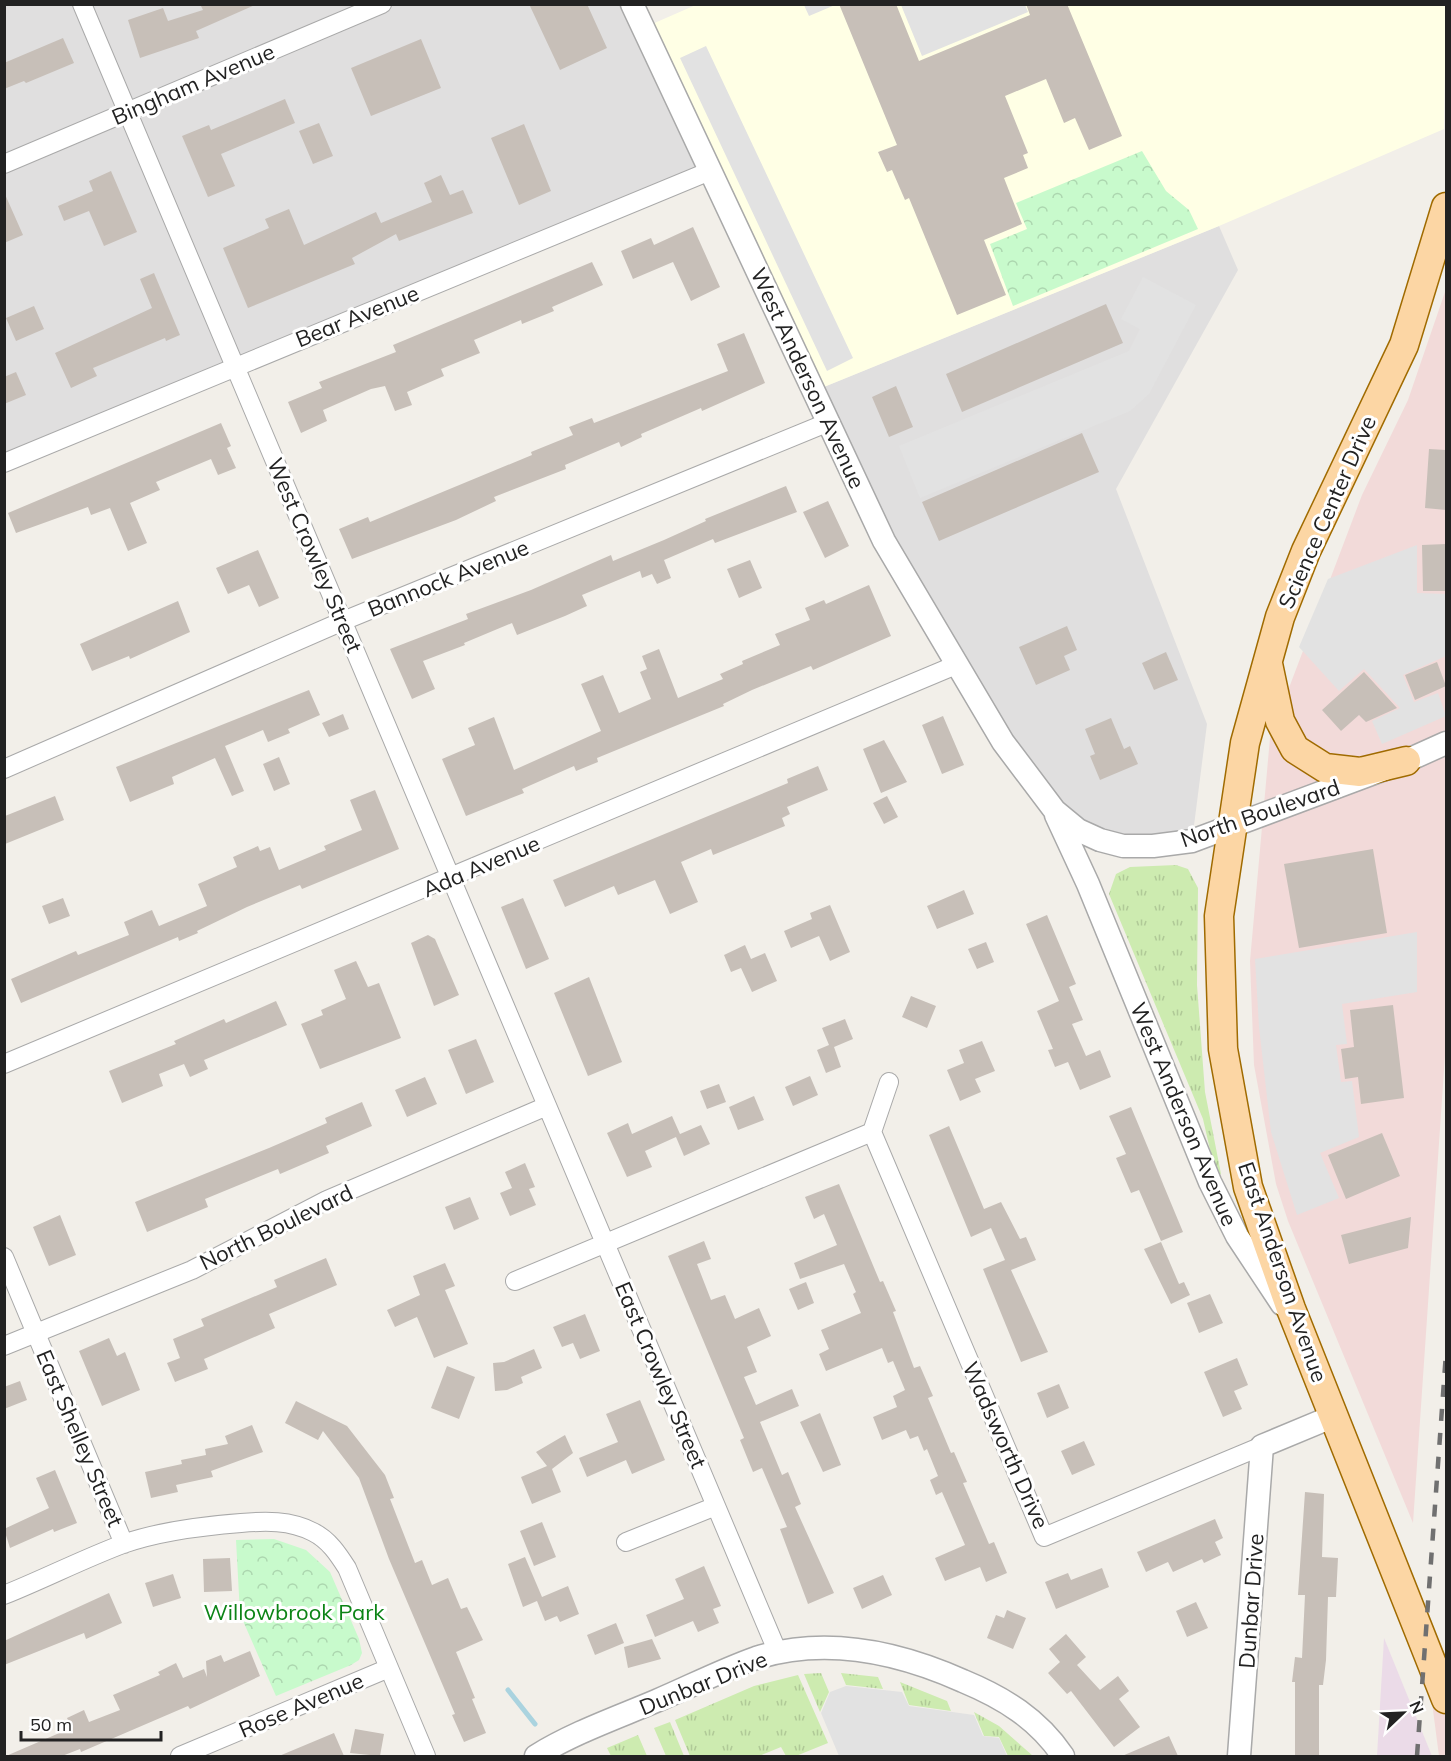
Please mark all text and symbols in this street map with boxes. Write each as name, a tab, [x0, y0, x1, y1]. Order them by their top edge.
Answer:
street label: Bingham Avenue	[107, 37, 279, 131]
street label: West Anderson Avenue	[745, 263, 871, 493]
street label: Bear Avenue	[291, 279, 423, 353]
street label: Science Center Drive	[1272, 411, 1382, 613]
street label: West Crowley Street	[261, 453, 369, 657]
street label: Bannock Avenue	[363, 533, 533, 623]
street label: North Boulevard	[1177, 773, 1343, 853]
street label: Ada Avenue	[418, 829, 544, 903]
street label: West Anderson Avenue	[1124, 998, 1244, 1230]
street label: East Anderson Avenue	[1232, 1158, 1334, 1386]
street label: North Boulevard	[195, 1178, 357, 1276]
street label: East Crowley Street	[609, 1278, 713, 1473]
street label: East Shelley Street	[30, 1345, 130, 1531]
street label: Wadsworth Drive	[957, 1357, 1055, 1533]
street label: Dunbar Drive	[1232, 1533, 1270, 1669]
park label: Willowbrook Park	[203, 1598, 385, 1626]
street label: Dunbar Drive	[635, 1645, 771, 1721]
street label: Rose Avenue	[234, 1666, 368, 1744]
north arrow	[1373, 1683, 1433, 1743]
text: N	[1405, 1698, 1428, 1717]
scale bar	[21, 1704, 160, 1742]
text: 50 m	[30, 1713, 72, 1736]

